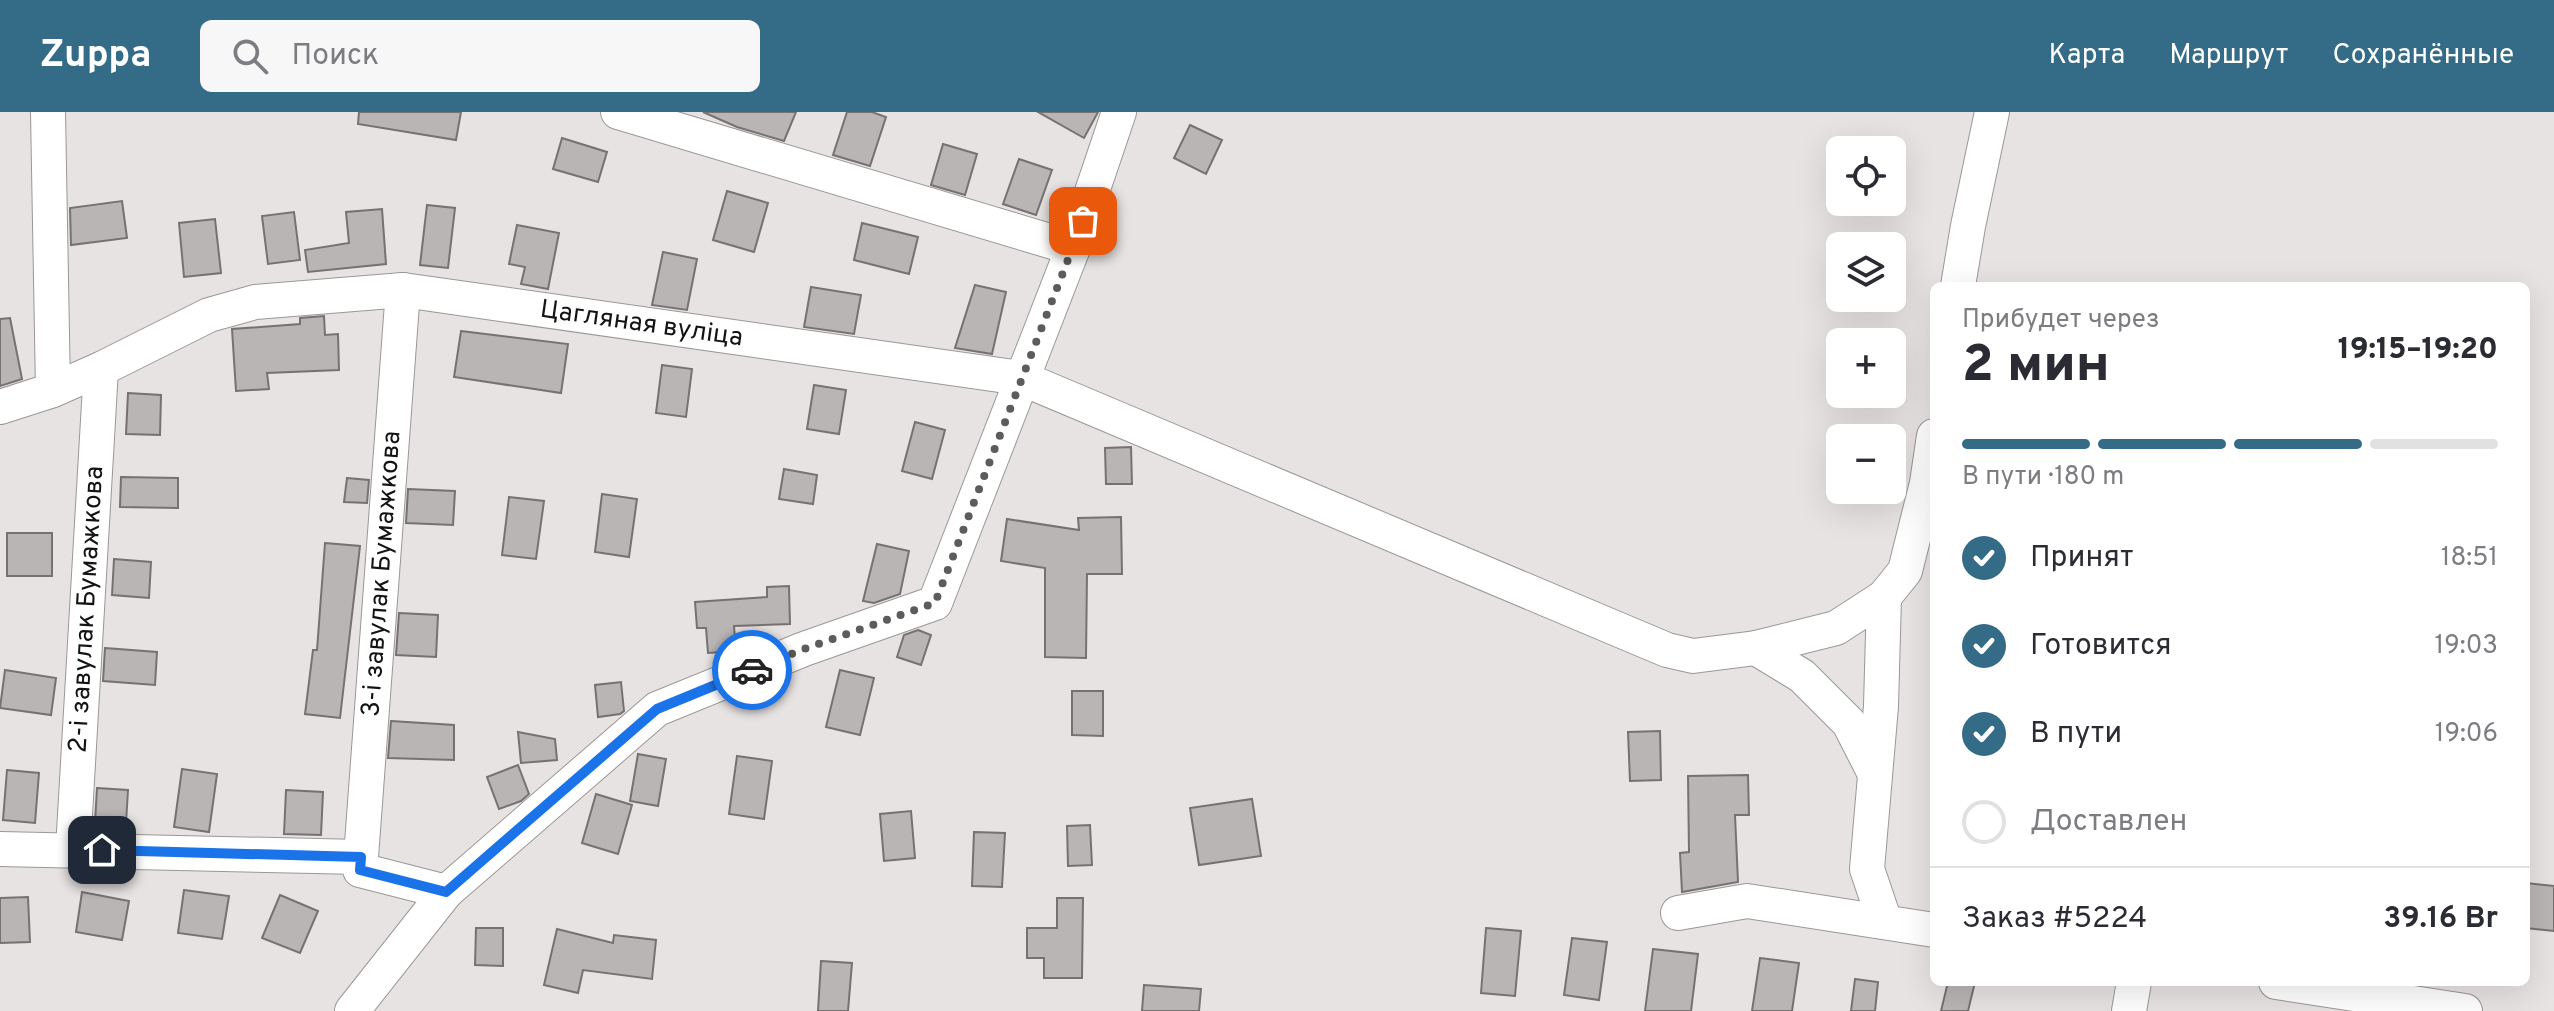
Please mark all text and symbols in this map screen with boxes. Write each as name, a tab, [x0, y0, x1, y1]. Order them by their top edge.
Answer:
search box	[200, 20, 760, 92]
text: Zuppa	[40, 32, 152, 81]
icon: search	[228, 34, 272, 78]
text: Поиск	[292, 38, 379, 75]
text: Карта	[2049, 38, 2125, 74]
text: Маршрут	[2169, 38, 2288, 74]
text: Сохранённые	[2332, 38, 2514, 74]
map controls	[1826, 136, 1906, 504]
button: locate	[1826, 136, 1906, 216]
pin	[1049, 187, 1117, 255]
icon: bag	[1061, 199, 1105, 243]
button: layers	[1826, 232, 1906, 312]
street label: Цагляная вуліца	[538, 293, 745, 355]
text: Прибудет через	[1962, 304, 2160, 337]
button: +	[1826, 328, 1906, 408]
text: 19:15–19:20	[2338, 332, 2498, 369]
text: 2 мин	[1962, 334, 2110, 400]
button: −	[1826, 424, 1906, 504]
street label: 3-і завулак Бумажкова	[355, 430, 409, 718]
text: В пути · 180 m	[1962, 461, 2124, 494]
street label: 2-і завулак Бумажкова	[62, 465, 112, 754]
icon: check	[1962, 536, 2006, 580]
text: Принят	[2030, 540, 2134, 577]
text: 18:51	[2441, 542, 2498, 575]
icon: check	[1962, 624, 2006, 668]
text: Готовится	[2030, 628, 2172, 665]
courier	[712, 630, 792, 710]
text: 19:03	[2435, 630, 2498, 663]
icon: car	[730, 648, 774, 692]
icon: check	[1962, 712, 2006, 756]
text: В пути	[2030, 716, 2122, 753]
text: 19:06	[2435, 718, 2498, 751]
text: Доставлен	[2030, 804, 2187, 841]
pin	[68, 816, 136, 884]
icon: home	[80, 828, 124, 872]
text: Заказ #5224	[1962, 901, 2147, 938]
text: 39.16 Br	[2383, 901, 2498, 938]

